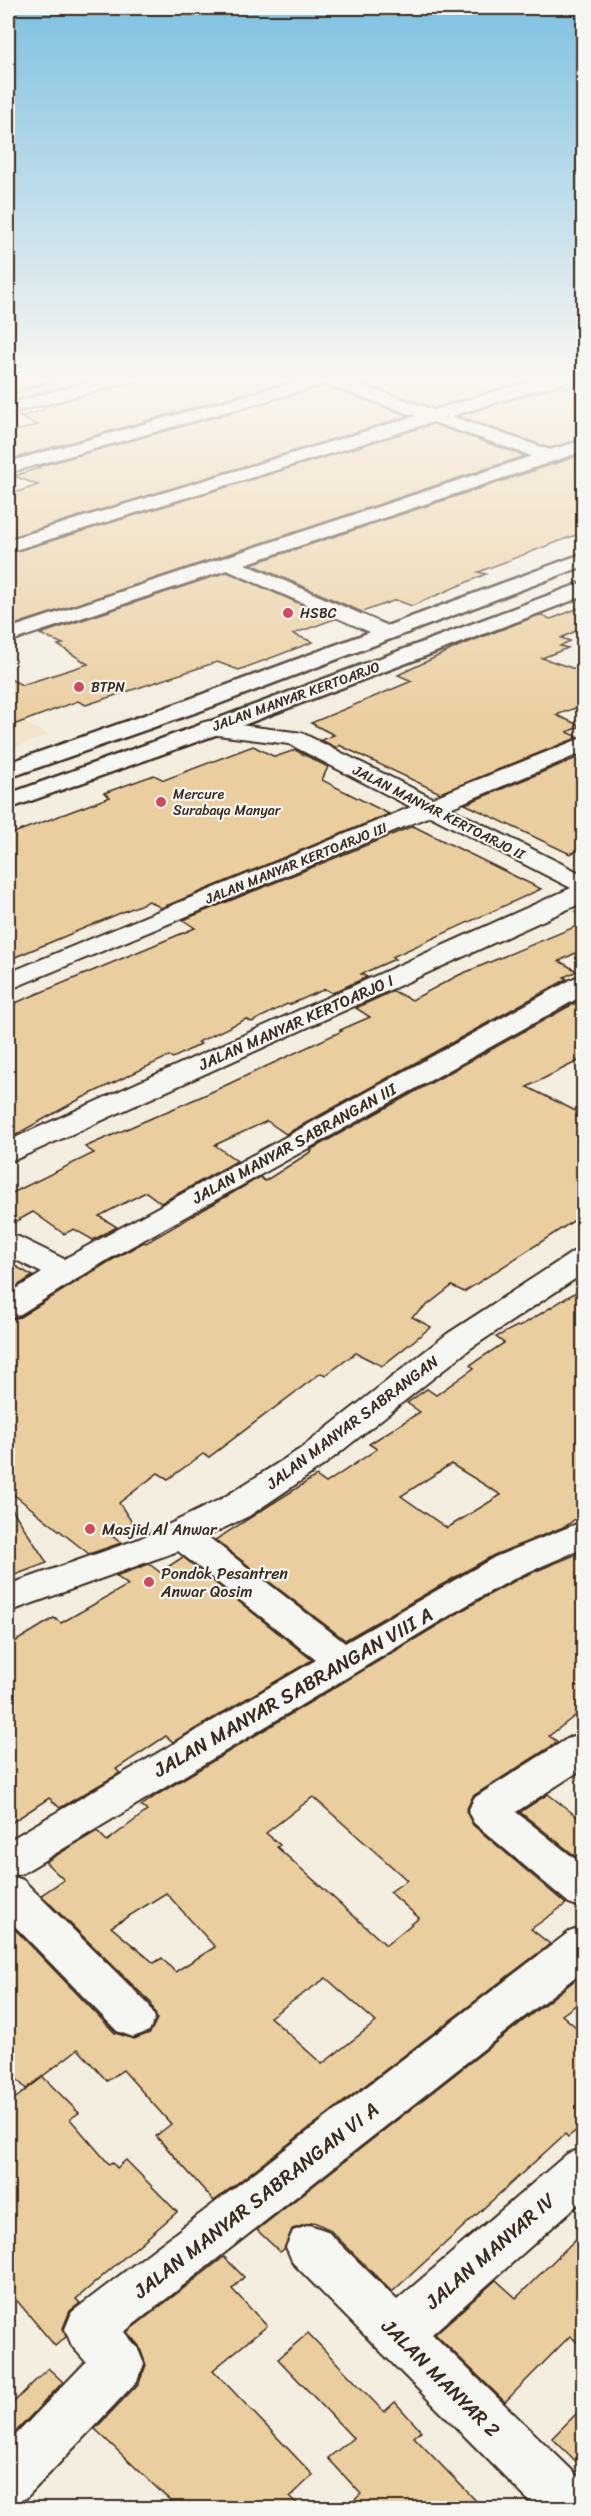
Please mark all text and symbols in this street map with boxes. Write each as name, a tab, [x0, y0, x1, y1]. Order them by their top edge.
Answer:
place label: HSBC	[300, 601, 337, 626]
marker: HSBC	[281, 606, 295, 620]
street label: JALAN MANYAR KERTOARJO	[208, 655, 383, 739]
place label: BTPN	[91, 675, 125, 700]
marker: BTPN	[72, 680, 86, 694]
street label: JALAN MANYAR KERTOARJO II	[347, 758, 530, 867]
place label: Mercure Surabaya Manyar	[173, 782, 282, 823]
marker: Mercure Surabaya Manyar	[154, 795, 168, 809]
street label: JALAN MANYAR KERTOARJO III	[200, 815, 392, 912]
street label: JALAN MANYAR KERTOARJO I	[193, 966, 399, 1079]
street label: JALAN MANYAR SABRANGAN III	[186, 1074, 403, 1212]
street label: JALAN MANYAR SABRANGAN	[259, 1348, 445, 1498]
place label: Masjid Al Anwar	[102, 1515, 218, 1544]
marker: Masjid Al Anwar	[83, 1522, 97, 1536]
place label: Pondok Pesantren Anwar Qosim	[160, 1559, 288, 1606]
marker: Pondok Pesantren Anwar Qosim	[142, 1575, 156, 1589]
street label: JALAN MANYAR SABRANGAN VIII A	[146, 1598, 440, 1788]
street label: JALAN MANYAR SABRANGAN VI A	[125, 2093, 387, 2308]
street label: JALAN MANYAR IV	[416, 2184, 564, 2319]
street label: JALAN MANYAR 2	[372, 2310, 509, 2447]

